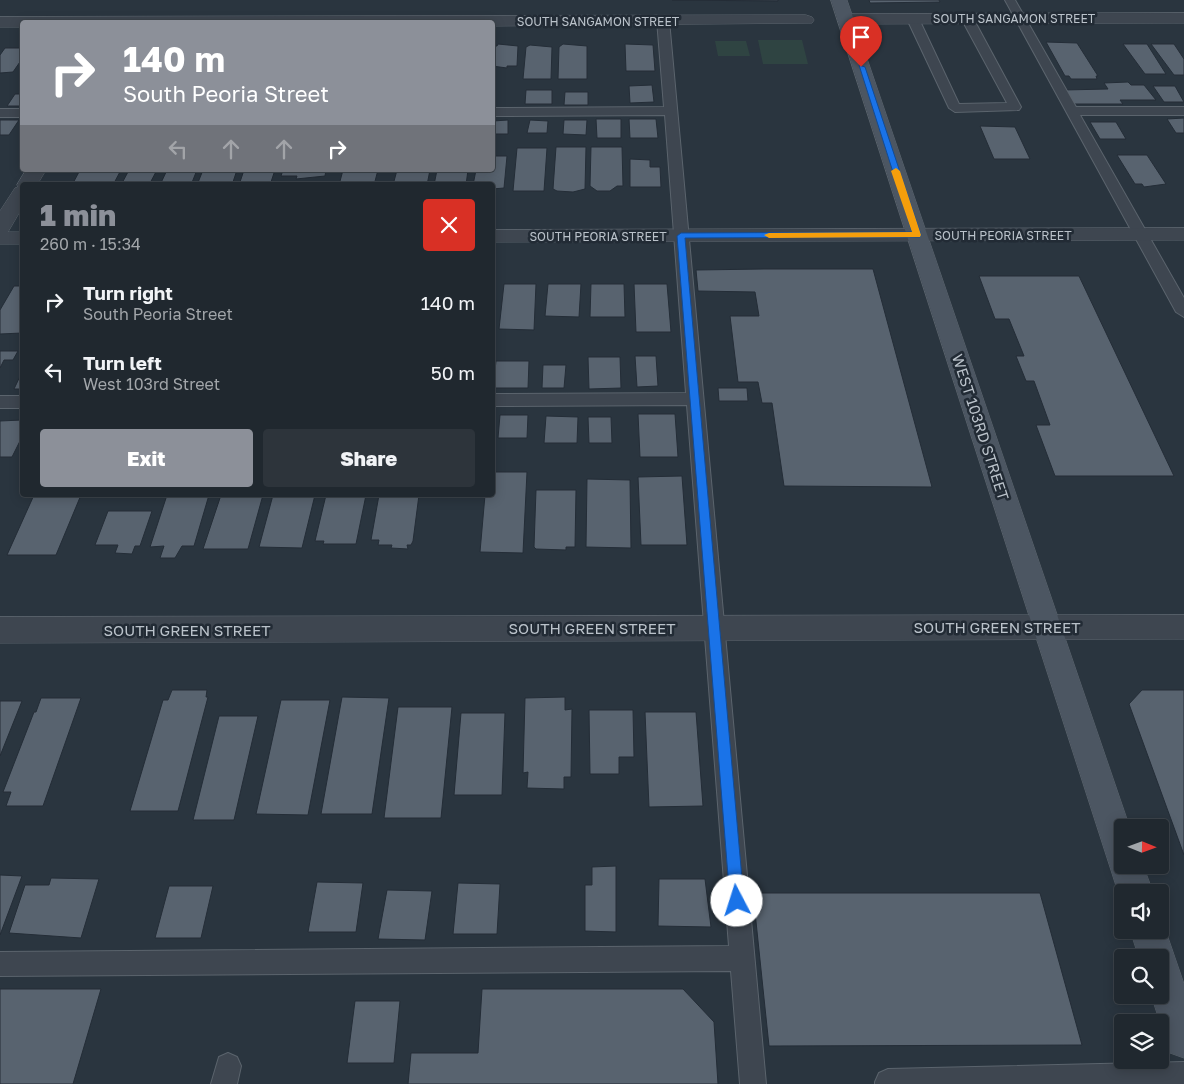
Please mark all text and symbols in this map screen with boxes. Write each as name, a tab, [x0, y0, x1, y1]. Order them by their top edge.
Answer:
street label: SOUTH SANGAMON STREET	[933, 11, 1096, 26]
street label: SOUTH SANGAMON STREET	[517, 14, 680, 29]
pin	[840, 16, 882, 67]
icon: arrive	[847, 23, 875, 51]
text: 140 m	[123, 38, 225, 80]
icon: right	[40, 40, 105, 105]
text: South Peoria Street	[123, 80, 329, 107]
icon: left	[164, 135, 192, 163]
icon: ahead	[217, 135, 245, 163]
icon: ahead	[270, 135, 298, 163]
icon: right	[323, 135, 351, 163]
text: 1 min	[40, 197, 116, 233]
button: close	[423, 199, 475, 251]
street label: SOUTH PEORIA STREET	[934, 228, 1072, 243]
street label: SOUTH PEORIA STREET	[529, 229, 667, 244]
text: 260 m · 15:34	[40, 234, 141, 254]
text: Turn right	[83, 281, 173, 304]
icon: right	[40, 288, 68, 316]
text: 140 m	[421, 291, 475, 314]
text: South Peoria Street	[83, 304, 233, 324]
text: Turn left	[83, 351, 162, 374]
street label: WEST 103RD STREET	[949, 352, 1013, 502]
icon: left	[40, 358, 68, 386]
text: 50 m	[431, 361, 475, 384]
text: West 103rd Street	[83, 374, 220, 394]
button: Exit	[40, 429, 253, 487]
button: Share	[263, 429, 475, 487]
street label: SOUTH GREEN STREET	[913, 618, 1081, 636]
street label: SOUTH GREEN STREET	[508, 619, 676, 637]
street label: SOUTH GREEN STREET	[103, 621, 271, 639]
north arrow	[1114, 819, 1169, 874]
map controls	[1114, 819, 1169, 1069]
position arrow	[710, 874, 762, 926]
button: sound	[1114, 884, 1169, 939]
button: search	[1114, 949, 1169, 1004]
button: layers	[1114, 1014, 1169, 1069]

